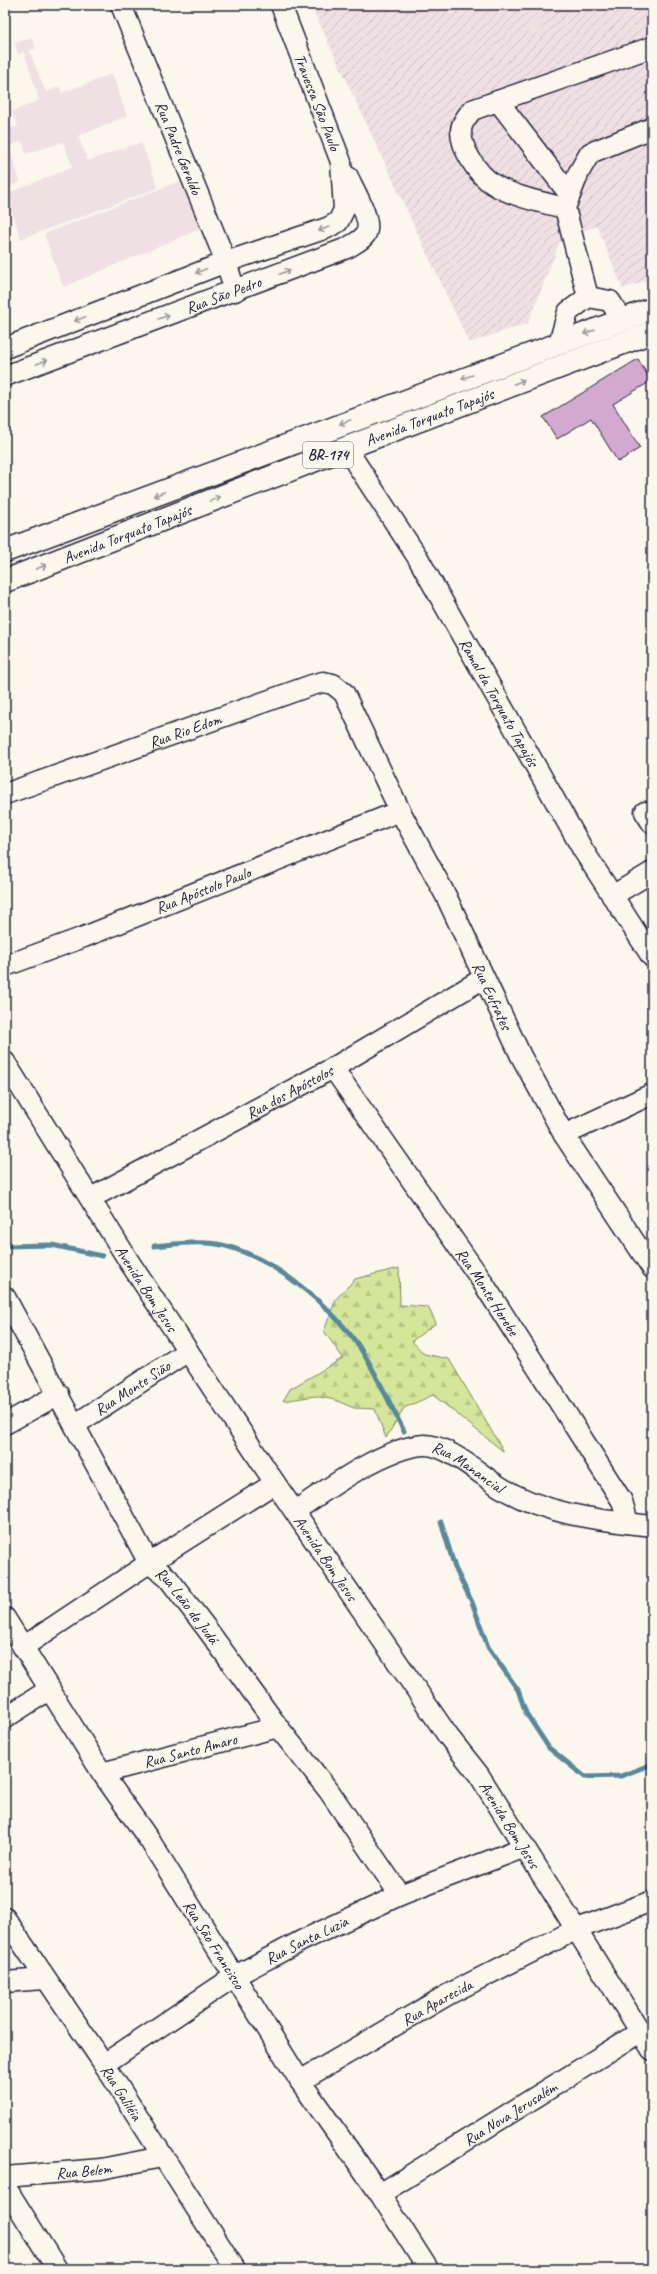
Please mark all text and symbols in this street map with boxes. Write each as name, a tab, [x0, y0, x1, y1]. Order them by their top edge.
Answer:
street label: Travessa São Paulo	[289, 51, 345, 155]
street label: Rua Padre Geraldo	[150, 98, 207, 199]
one-way arrow	[318, 225, 330, 233]
one-way arrow	[279, 267, 291, 275]
one-way arrow	[195, 268, 207, 276]
street label: Rua São Pedro	[183, 272, 265, 318]
one-way arrow	[157, 313, 169, 321]
one-way arrow	[74, 315, 86, 323]
one-way arrow	[584, 328, 596, 336]
one-way arrow	[35, 358, 47, 366]
one-way arrow	[461, 374, 474, 381]
one-way arrow	[512, 377, 524, 385]
street label: Avenida Torquato Tapajós	[363, 383, 498, 451]
one-way arrow	[340, 419, 352, 427]
road number: BR-174	[303, 442, 353, 468]
one-way arrow	[153, 491, 165, 499]
one-way arrow	[208, 495, 220, 503]
street label: Avenida Torquato Tapajós	[61, 500, 196, 568]
one-way arrow	[35, 563, 47, 571]
street label: Ramal da Torquato Tapajós	[454, 635, 544, 772]
street label: Rua Rio Edom	[147, 709, 225, 753]
street label: Rua Apóstolo Paulo	[153, 862, 256, 918]
street label: Rua Eufrates	[467, 959, 517, 1034]
street label: Rua dos Apóstolos	[243, 1060, 338, 1124]
street label: Avenida Bom Jesus	[110, 1242, 182, 1337]
street label: Rua Monte Horebe	[451, 1244, 524, 1341]
street label: Rua Monte Sião	[91, 1356, 175, 1420]
street label: Rua Manancial	[429, 1437, 510, 1500]
street label: Avenida Bom Jesus	[289, 1512, 363, 1606]
street label: Rua Leão de Judá	[151, 1563, 224, 1649]
street label: Rua Santo Amaro	[142, 1729, 240, 1773]
street label: Avenida Bom Jesus	[474, 1778, 545, 1874]
street label: Rua São Francisco	[179, 1897, 250, 1994]
street label: Rua Santa Luzia	[262, 1911, 352, 1969]
street label: Rua Aparecida	[398, 1974, 477, 2030]
street label: Rua Galiléia	[96, 2061, 147, 2126]
street label: Rua Nova Jerusalém	[460, 2076, 562, 2151]
street label: Rua Belem	[55, 2158, 115, 2184]

